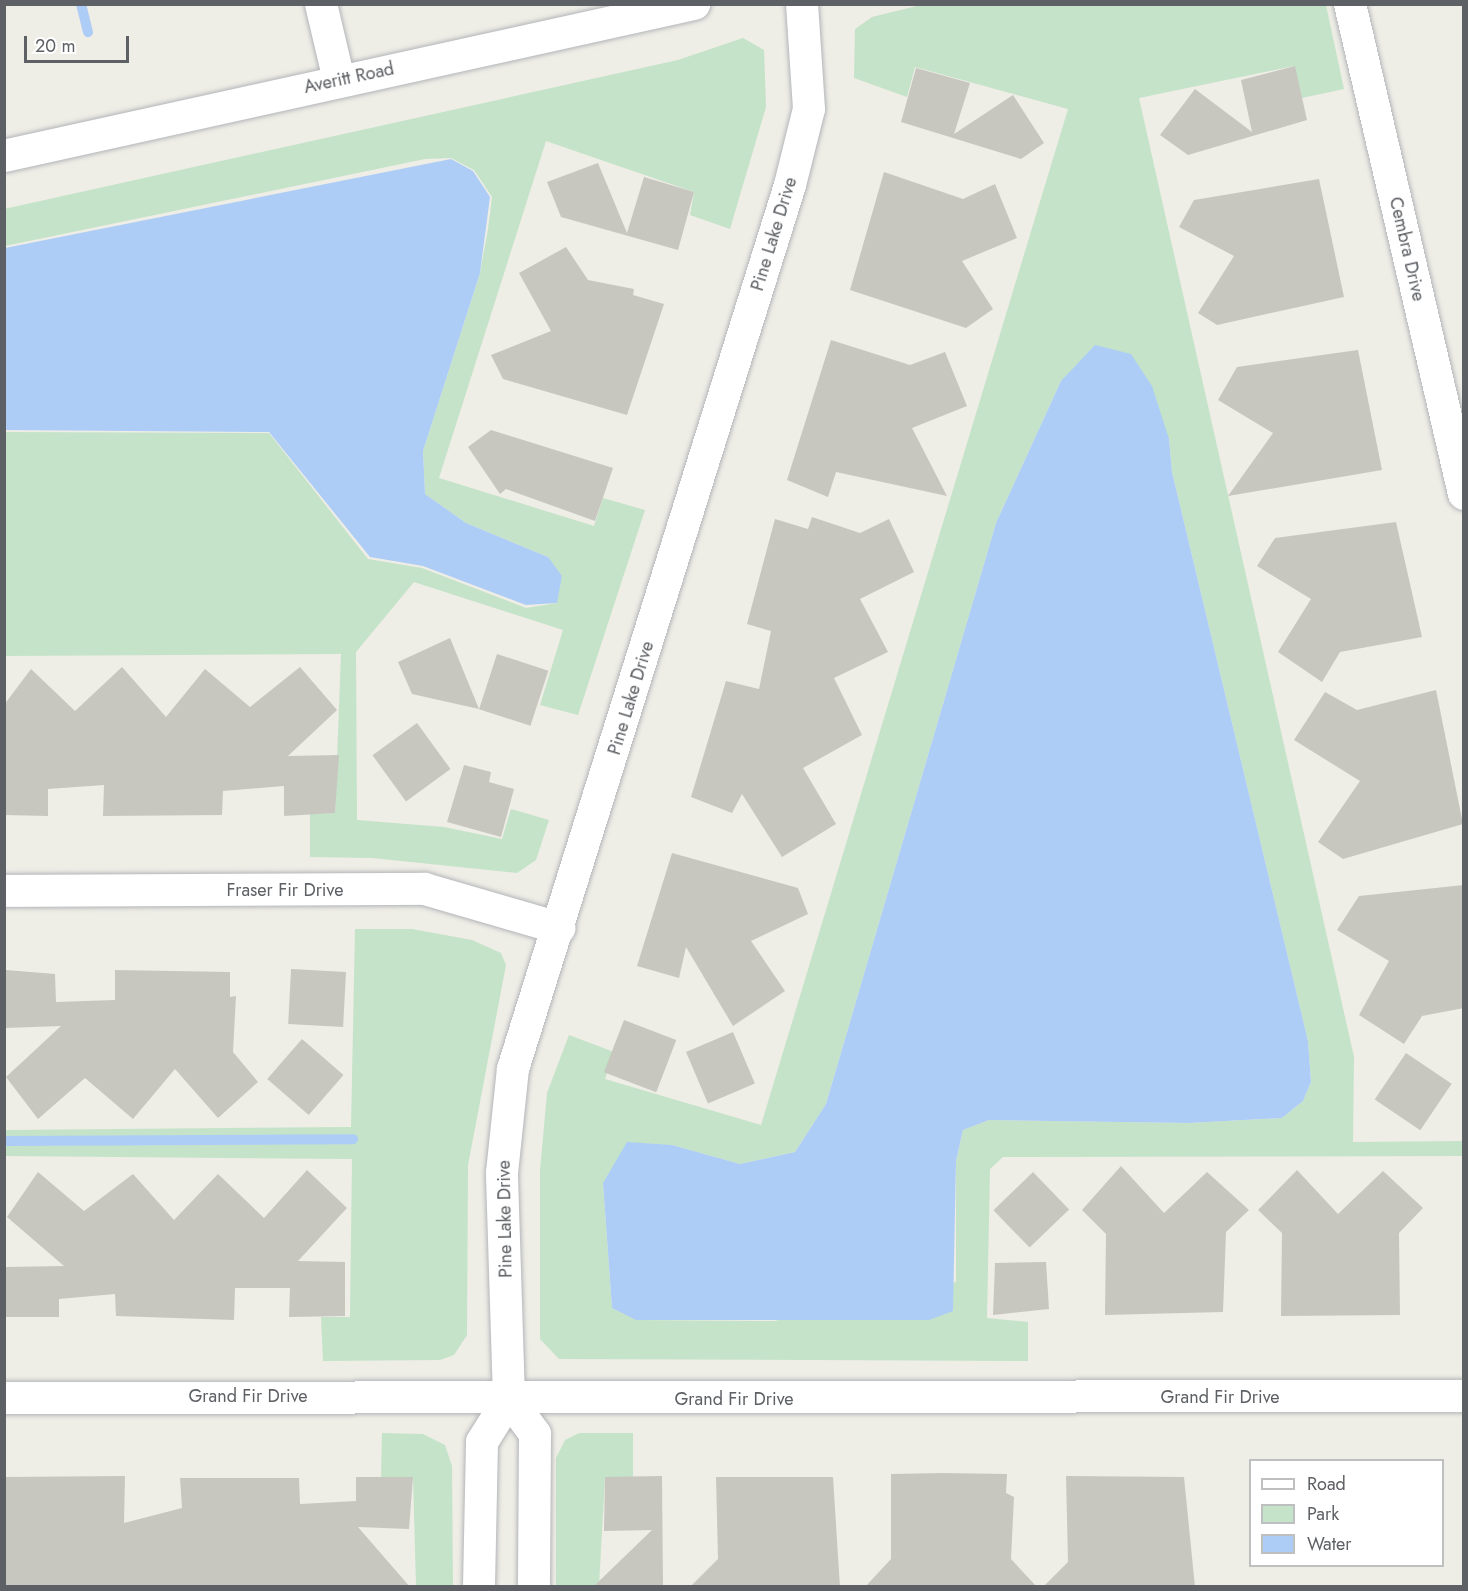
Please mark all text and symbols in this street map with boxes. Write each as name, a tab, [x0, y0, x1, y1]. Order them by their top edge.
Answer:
scale bar	[27, 24, 132, 62]
text: 20 m	[35, 33, 75, 59]
street label: Averitt Road	[302, 58, 396, 98]
street label: Pine Lake Drive	[746, 175, 802, 293]
street label: Cembra Drive	[1385, 195, 1429, 303]
street label: Pine Lake Drive	[603, 639, 659, 757]
street label: Fraser Fir Drive	[227, 879, 343, 901]
street label: Pine Lake Drive	[493, 1160, 517, 1278]
street label: Grand Fir Drive	[188, 1385, 308, 1407]
street label: Grand Fir Drive	[1160, 1386, 1280, 1408]
street label: Grand Fir Drive	[674, 1388, 794, 1410]
legend	[1249, 1459, 1444, 1567]
text: Road	[1307, 1471, 1346, 1497]
text: Park	[1307, 1501, 1339, 1527]
text: Water	[1307, 1531, 1351, 1557]

